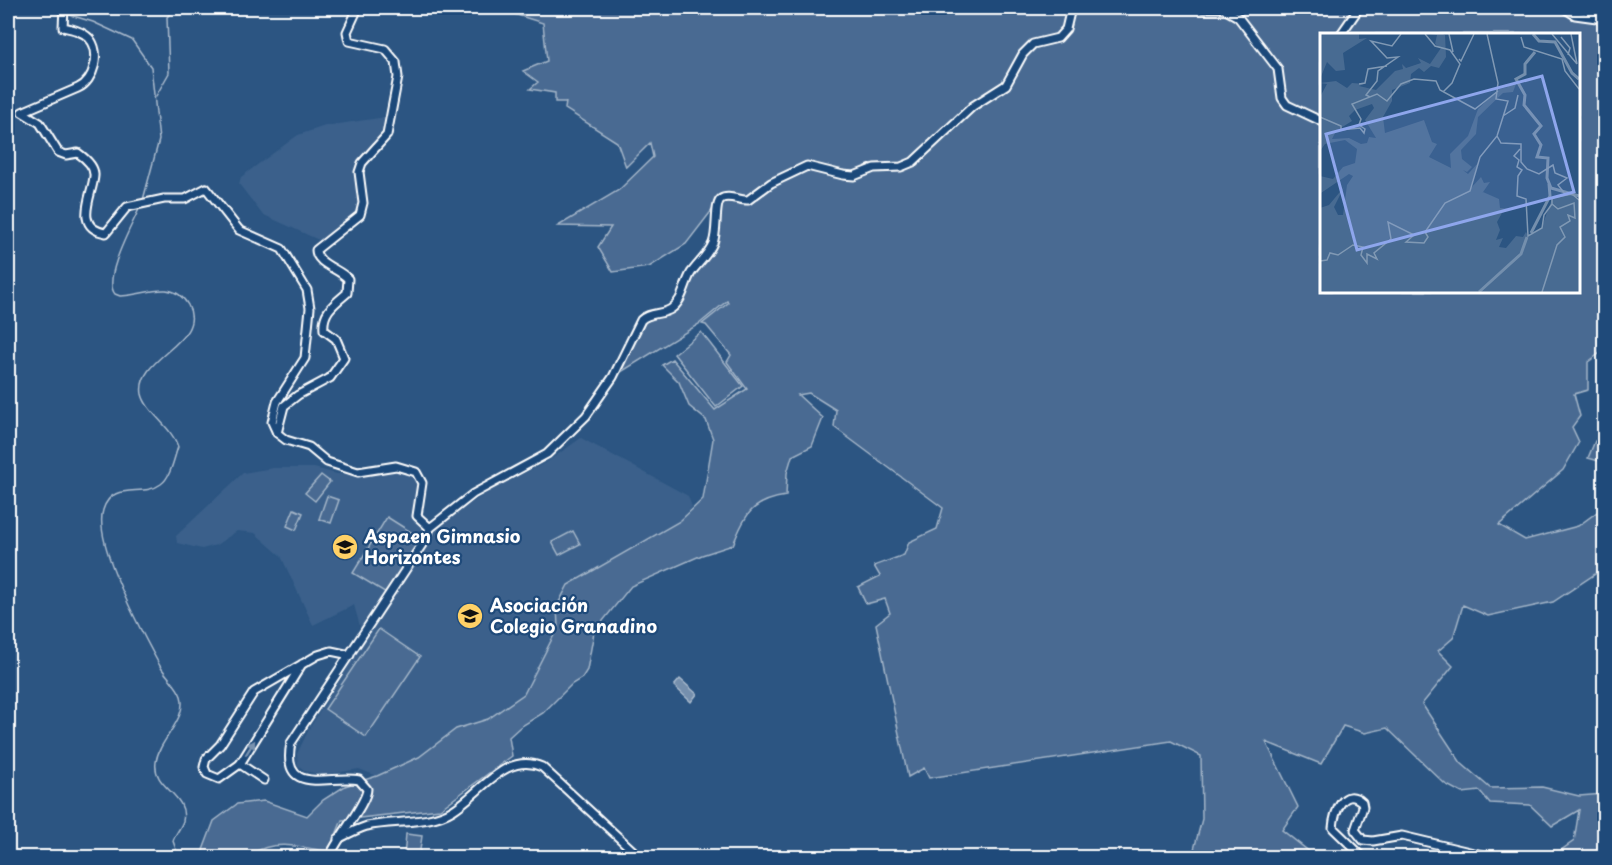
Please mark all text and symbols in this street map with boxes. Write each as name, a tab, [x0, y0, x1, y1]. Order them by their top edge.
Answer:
inset map	[1320, 33, 1579, 292]
place label: Aspaen Gimnasio Horizontes	[363, 522, 521, 570]
school or university icon: Aspaen Gimnasio Horizontes	[330, 532, 360, 562]
place label: Asociación Colegio Granadino	[490, 591, 658, 639]
school or university icon: Asociación Colegio Granadino	[455, 601, 485, 631]
one-way arrow	[245, 740, 256, 756]

